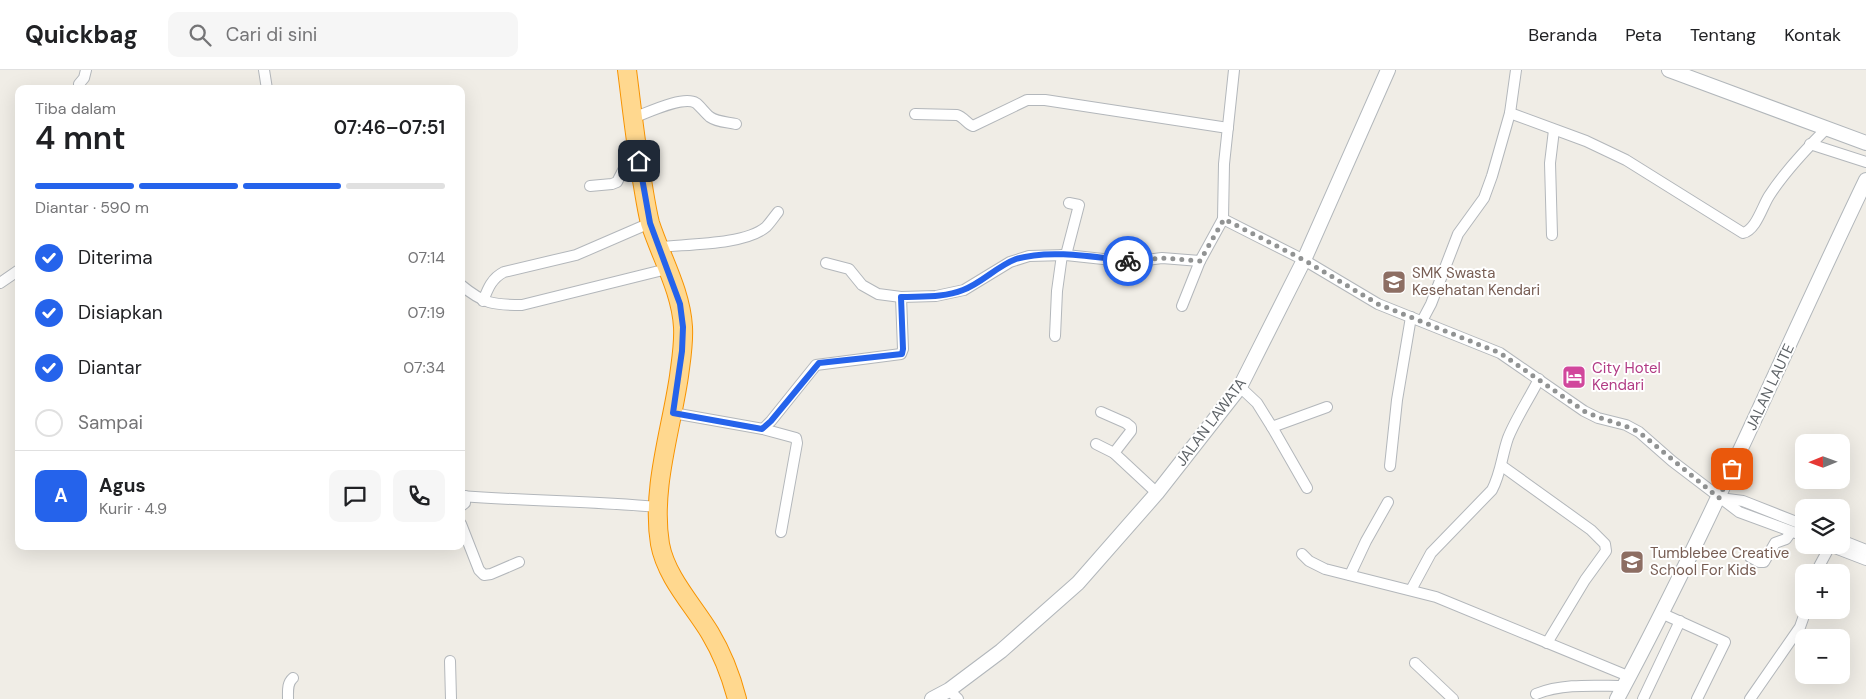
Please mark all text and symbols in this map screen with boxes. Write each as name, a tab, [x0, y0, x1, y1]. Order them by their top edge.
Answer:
search box	[168, 12, 518, 57]
text: Quickbag	[25, 19, 138, 50]
icon: search	[186, 21, 214, 49]
text: Cari di sini	[226, 22, 317, 47]
text: Beranda	[1528, 23, 1597, 47]
text: Peta	[1625, 23, 1662, 47]
text: Tentang	[1690, 23, 1756, 47]
text: Kontak	[1784, 23, 1841, 47]
text: Tiba dalam	[35, 98, 116, 119]
text: 07:46–07:51	[334, 115, 445, 140]
text: 4 mnt	[35, 117, 126, 159]
pin	[618, 140, 660, 182]
icon: home	[625, 147, 653, 175]
text: Diantar · 590 m	[35, 197, 149, 218]
courier	[1103, 236, 1153, 286]
icon: check	[35, 244, 63, 272]
text: Diterima	[78, 245, 152, 270]
text: 07:14	[408, 247, 445, 268]
icon: bike	[1114, 247, 1142, 275]
place label: SMK Swasta Kesehatan Kendari	[1412, 263, 1540, 300]
school or university icon: SMK Swasta Kesehatan Kendari	[1381, 269, 1407, 295]
icon: check	[35, 299, 63, 327]
text: Disiapkan	[78, 300, 163, 325]
text: 07:19	[407, 302, 445, 323]
street label: JALAN LAUTE	[1741, 340, 1799, 434]
icon: check	[35, 354, 63, 382]
text: Diantar	[78, 355, 142, 380]
text: 07:34	[403, 357, 445, 378]
place label: City Hotel Kendari	[1592, 358, 1661, 395]
hotel icon: City Hotel Kendari	[1561, 364, 1587, 390]
street label: JALAN LAWATA	[1171, 374, 1251, 470]
text: Sampai	[78, 410, 143, 435]
north arrow	[1795, 434, 1850, 489]
map controls	[1795, 434, 1850, 684]
pin	[1711, 448, 1753, 490]
icon: bag	[1718, 455, 1746, 483]
button: chat	[329, 470, 381, 522]
button: phone	[393, 470, 445, 522]
text: Agus	[99, 473, 146, 498]
text: A	[54, 483, 68, 508]
text: Kurir · 4.9	[99, 498, 167, 519]
button: layers	[1795, 499, 1850, 554]
place label: Tumblebee Creative School For Kids	[1650, 543, 1789, 580]
school or university icon: Tumblebee Creative School For Kids	[1619, 549, 1645, 575]
button: +	[1795, 564, 1850, 619]
button: −	[1795, 629, 1850, 684]

